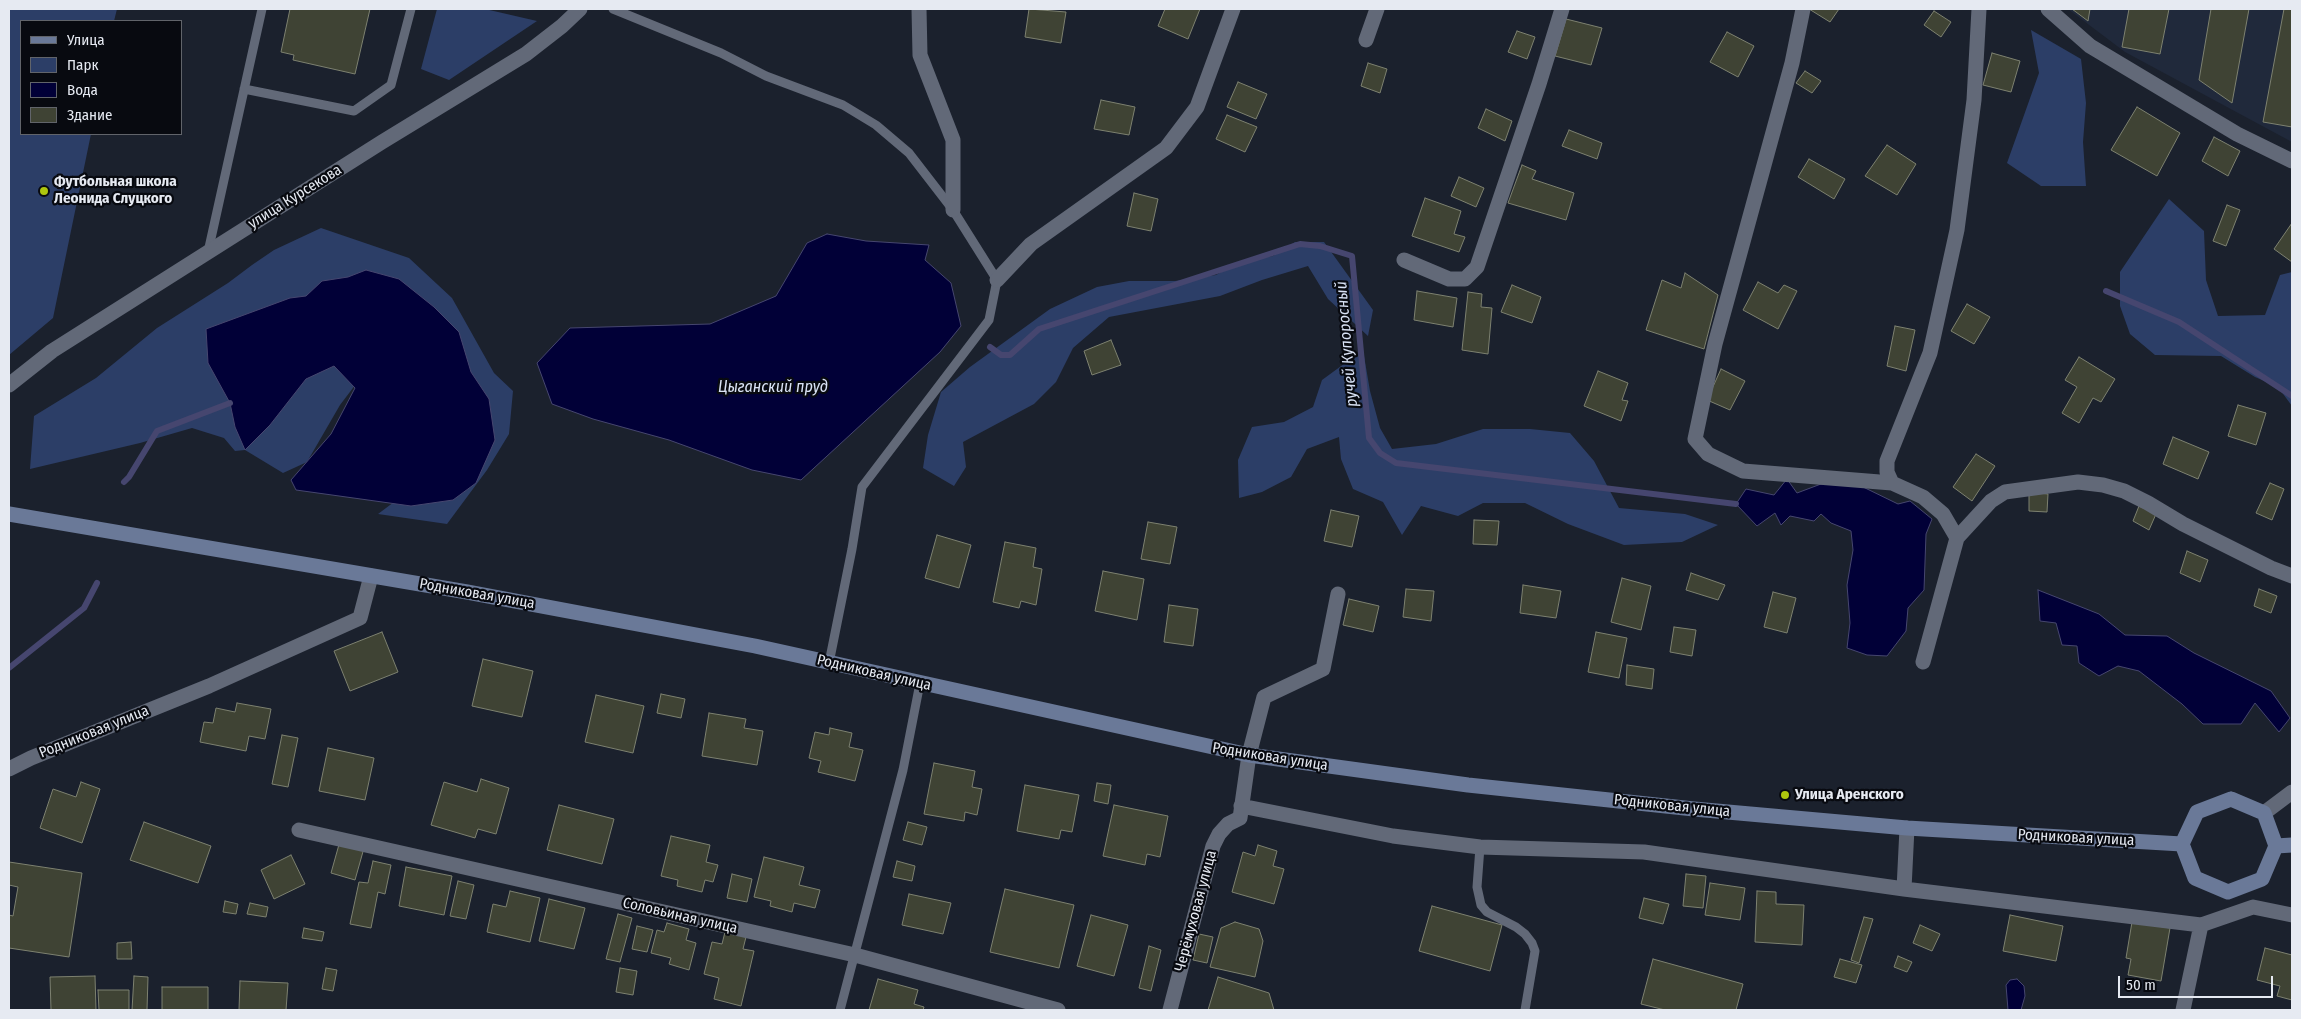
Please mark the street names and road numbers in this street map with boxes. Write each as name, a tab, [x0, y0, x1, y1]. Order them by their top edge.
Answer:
street label: улица Курсекова	[245, 161, 345, 233]
street label: Родниковая улица	[418, 575, 536, 613]
street label: Родниковая улица	[815, 651, 933, 695]
street label: Родниковая улица	[36, 702, 152, 762]
street label: Родниковая улица	[1211, 739, 1329, 775]
street label: Родниковая улица	[1613, 791, 1731, 821]
street label: Родниковая улица	[2017, 826, 2135, 850]
street label: Черёмуховая улица	[1171, 849, 1221, 973]
street label: Соловьиная улица	[621, 894, 739, 938]

